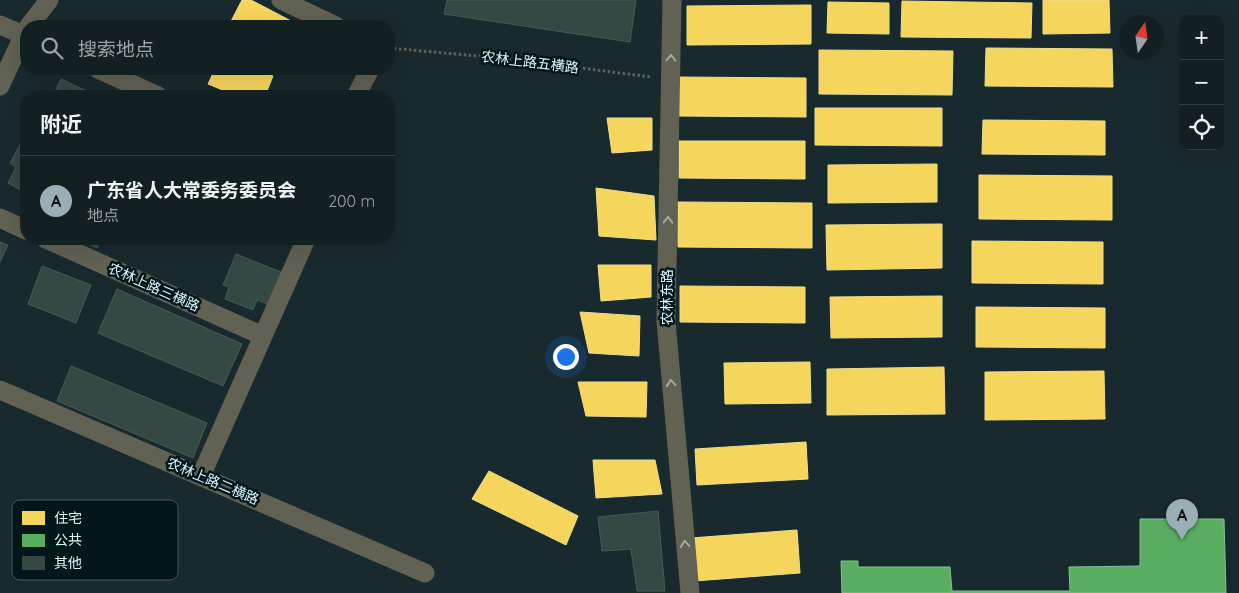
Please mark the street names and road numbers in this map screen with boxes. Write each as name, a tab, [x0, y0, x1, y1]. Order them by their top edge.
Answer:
street label: 农林上路五横路	[480, 47, 580, 77]
street label: 农林上路三横路	[106, 259, 202, 315]
street label: 农林东路	[658, 269, 676, 325]
street label: 农林上路二横路	[164, 454, 262, 508]

